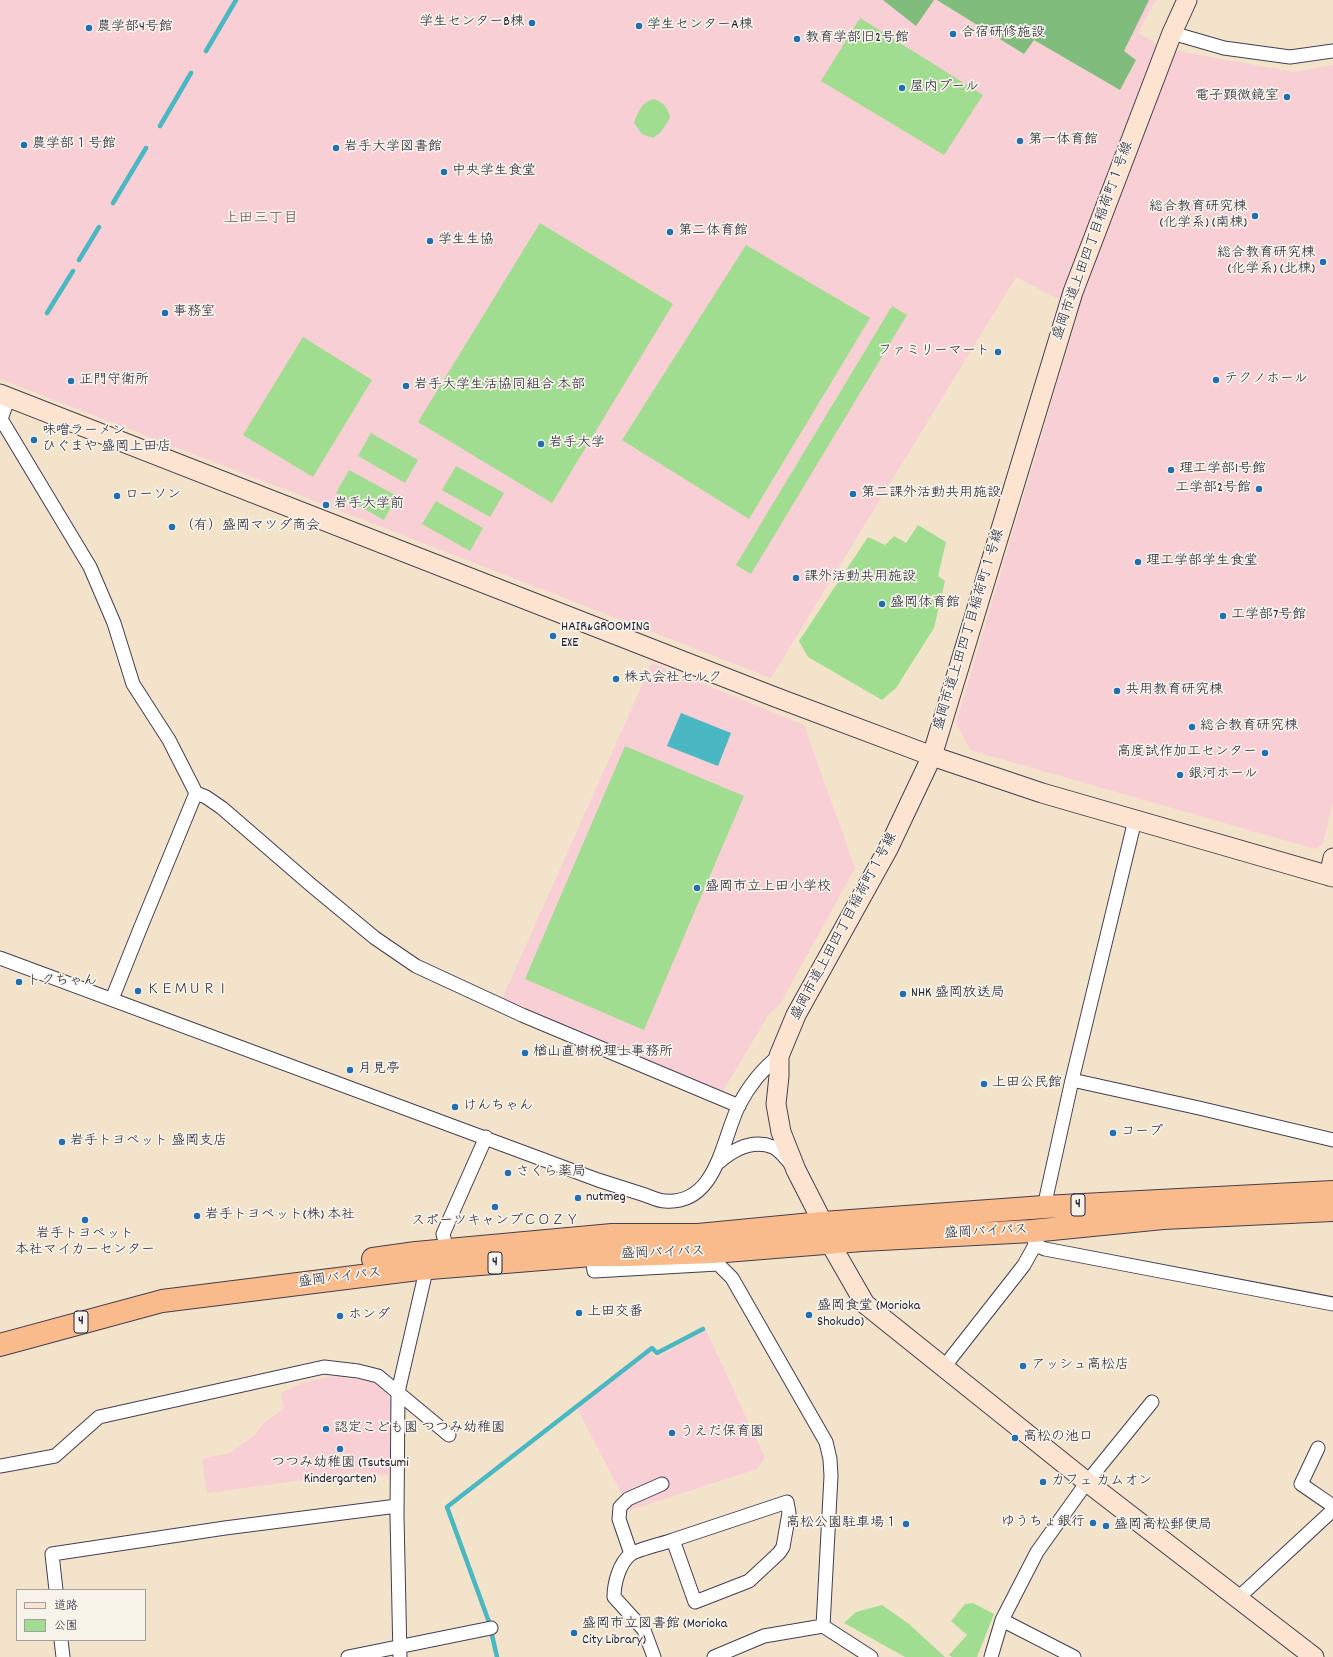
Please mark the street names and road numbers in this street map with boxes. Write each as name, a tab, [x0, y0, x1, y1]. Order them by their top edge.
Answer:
street label: 盛岡市道上田四丁目稲荷町１号線	[1050, 139, 1138, 343]
street label: 盛岡市道上田四丁目稲荷町１号線	[931, 527, 1009, 733]
street label: 盛岡市道上田四丁目稲荷町１号線	[788, 830, 902, 1024]
road number: 4	[1071, 1194, 1085, 1216]
street label: 盛岡バイパス	[944, 1222, 1028, 1244]
street label: 盛岡バイパス	[621, 1244, 705, 1264]
road number: 4	[488, 1252, 502, 1274]
street label: 盛岡バイパス	[297, 1266, 383, 1292]
road number: 4	[74, 1311, 88, 1333]

